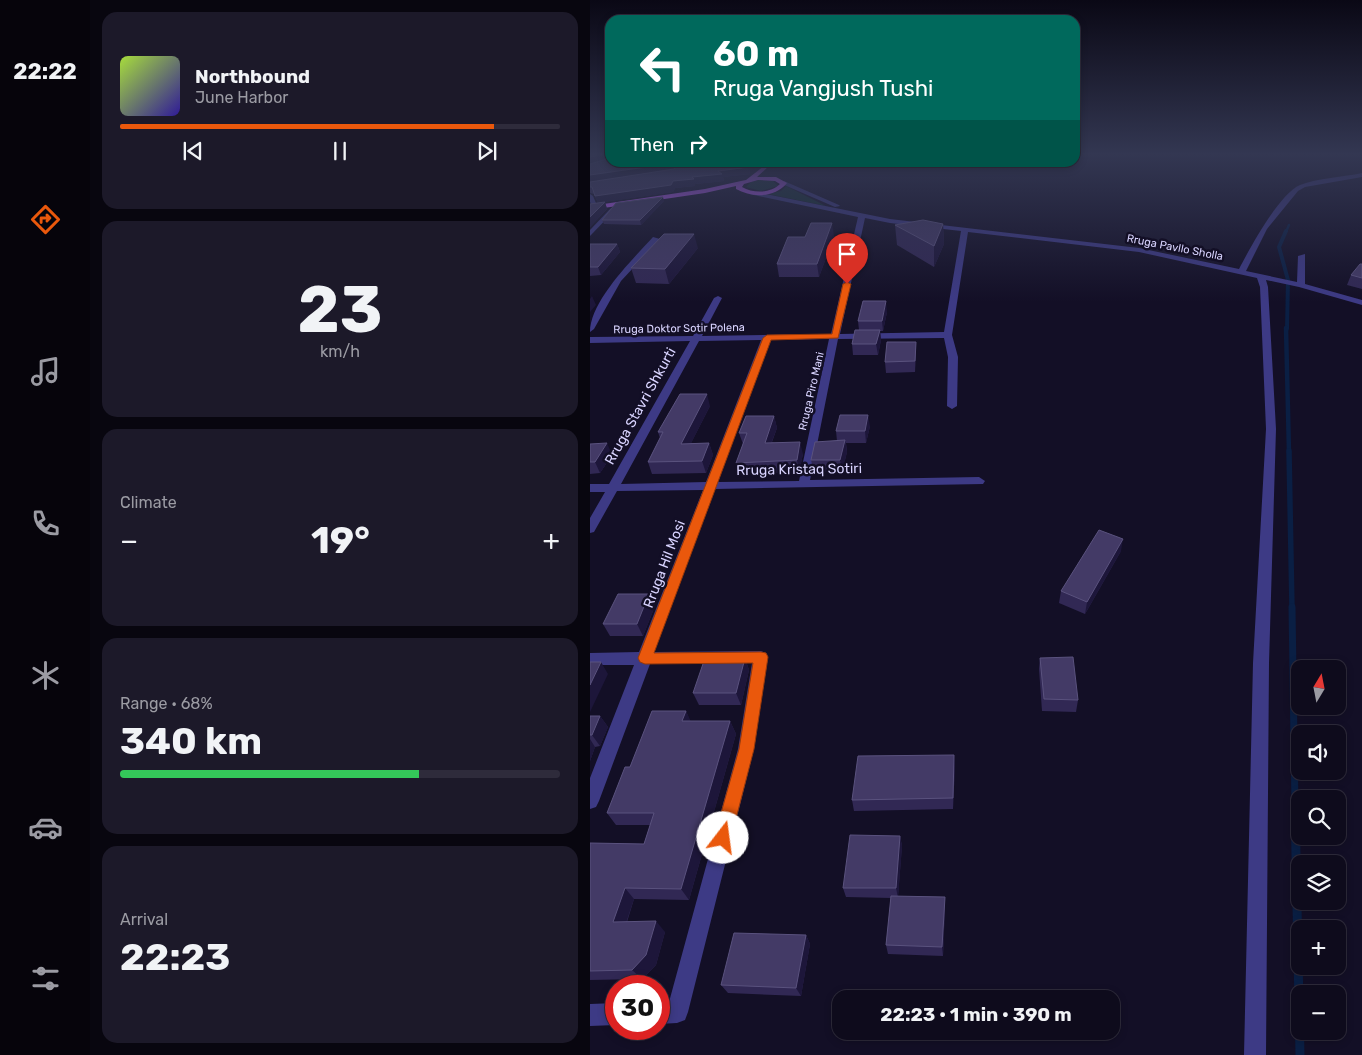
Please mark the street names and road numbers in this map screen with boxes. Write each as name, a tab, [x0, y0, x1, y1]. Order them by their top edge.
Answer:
street label: Rruga Pavllo Sholla	[1126, 232, 1224, 263]
street label: Rruga Doktor Sotir Polena	[613, 321, 745, 336]
street label: Rruga Stavri Shkurti	[601, 345, 680, 468]
street label: Rruga Piro Mani	[796, 351, 827, 432]
street label: Rruga Kristaq Sotiri	[736, 460, 862, 479]
street label: Rruga Hil Mosi	[640, 518, 689, 610]

